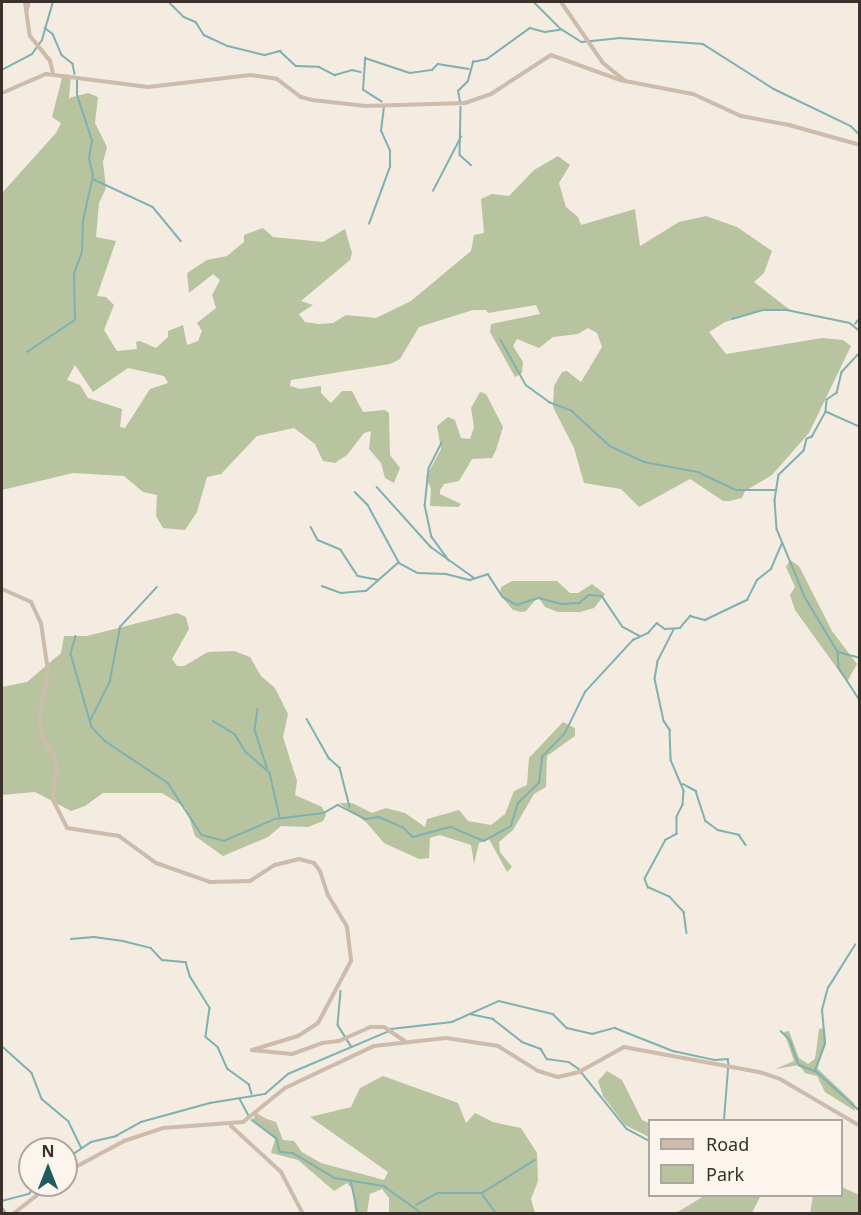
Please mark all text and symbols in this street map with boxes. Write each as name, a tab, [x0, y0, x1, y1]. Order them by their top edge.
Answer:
legend	[648, 1119, 843, 1197]
text: Road	[706, 1132, 749, 1156]
north arrow	[18, 1137, 78, 1197]
text: N	[41, 1140, 55, 1162]
text: Park	[706, 1162, 744, 1186]

